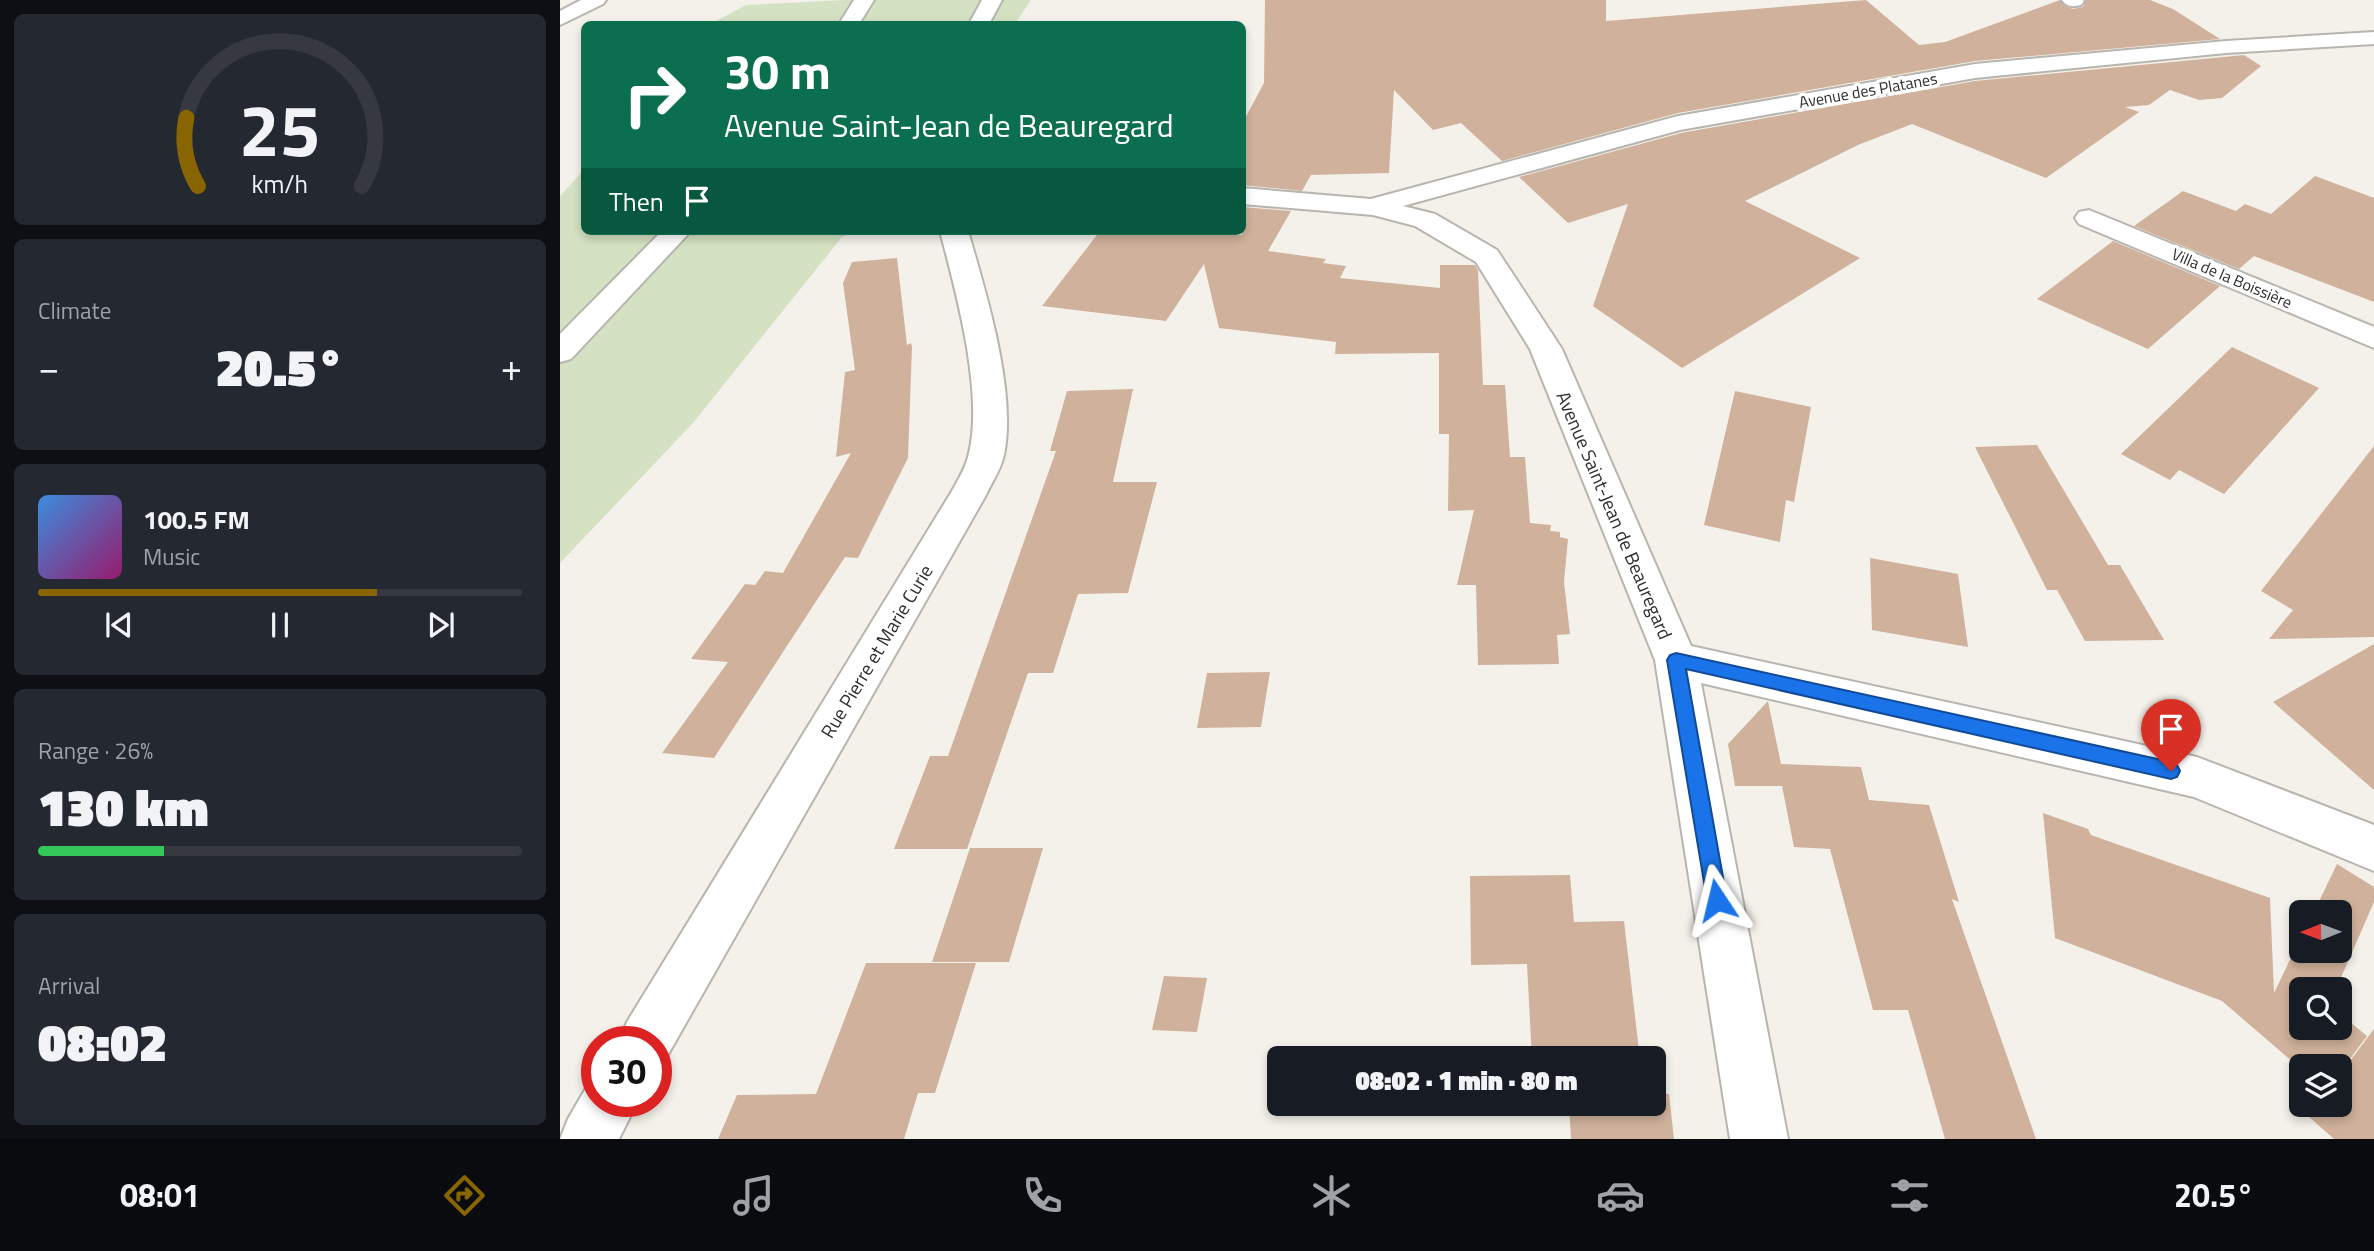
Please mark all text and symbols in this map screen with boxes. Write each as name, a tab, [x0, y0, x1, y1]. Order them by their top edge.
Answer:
text: 30 m	[724, 33, 831, 108]
icon: right	[609, 49, 700, 140]
street label: Avenue des Platanes	[1797, 66, 1939, 114]
text: 25	[239, 74, 321, 184]
text: Avenue Saint-Jean de Beauregard	[724, 101, 1174, 149]
text: km/h	[252, 164, 308, 202]
text: Then	[609, 182, 664, 221]
icon: arrive	[678, 182, 716, 220]
street label: Villa de la Boissière	[2168, 242, 2296, 314]
text: Climate	[38, 293, 111, 328]
text: 20.5°	[215, 327, 345, 406]
text: −	[38, 338, 59, 396]
text: +	[501, 338, 522, 396]
street label: Avenue Saint-Jean de Beauregard	[1549, 386, 1681, 644]
text: 100.5 FM	[143, 500, 250, 539]
text: Music	[143, 539, 200, 574]
street label: Rue Pierre et Marie Curie	[813, 559, 939, 743]
icon: previous	[100, 606, 138, 644]
icon: pause	[261, 606, 299, 644]
icon: next	[422, 606, 460, 644]
pin	[2141, 699, 2201, 771]
icon: arrive	[2152, 710, 2190, 748]
text: Range · 26%	[38, 733, 153, 768]
text: 130 km	[38, 767, 209, 846]
position arrow	[1680, 863, 1754, 937]
north arrow	[2289, 900, 2352, 962]
map controls	[2289, 900, 2352, 1117]
text: Arrival	[38, 968, 100, 1003]
button: search	[2289, 977, 2352, 1040]
text: 08:02	[38, 1002, 167, 1081]
speed limit sign: 30	[581, 1026, 672, 1117]
button: layers	[2289, 1054, 2352, 1117]
text: 08:02 · 1 min · 80 m	[1356, 1061, 1578, 1100]
text: 08:01	[120, 1171, 200, 1219]
icon: directions	[440, 1171, 489, 1220]
icon: music	[729, 1171, 778, 1220]
icon: phone	[1018, 1171, 1067, 1220]
icon: climate	[1307, 1171, 1356, 1220]
icon: car	[1596, 1171, 1645, 1220]
icon: filters	[1885, 1171, 1934, 1220]
text: 20.5°	[2174, 1171, 2254, 1219]

